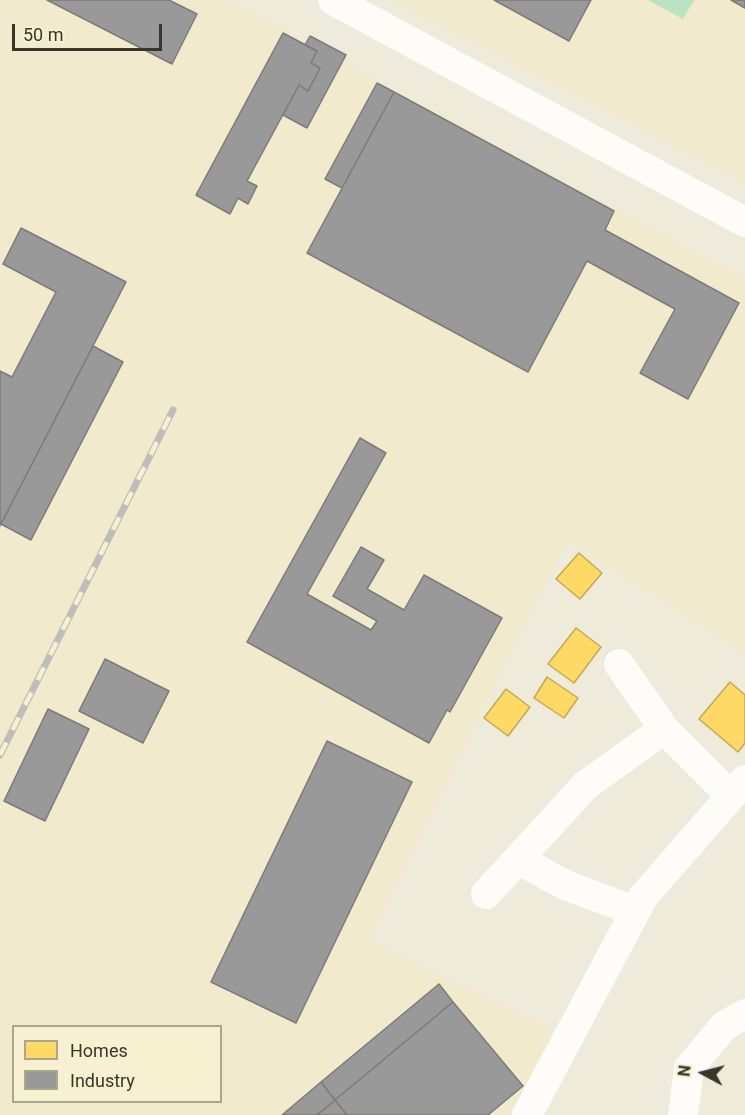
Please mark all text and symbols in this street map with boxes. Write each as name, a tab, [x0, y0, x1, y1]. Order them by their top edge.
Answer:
scale bar	[15, 12, 165, 50]
text: 50 m	[23, 24, 63, 45]
legend	[12, 1025, 222, 1103]
text: Homes	[70, 1040, 128, 1061]
north arrow	[673, 1043, 733, 1103]
text: N	[675, 1064, 695, 1078]
text: Industry	[70, 1070, 135, 1091]

